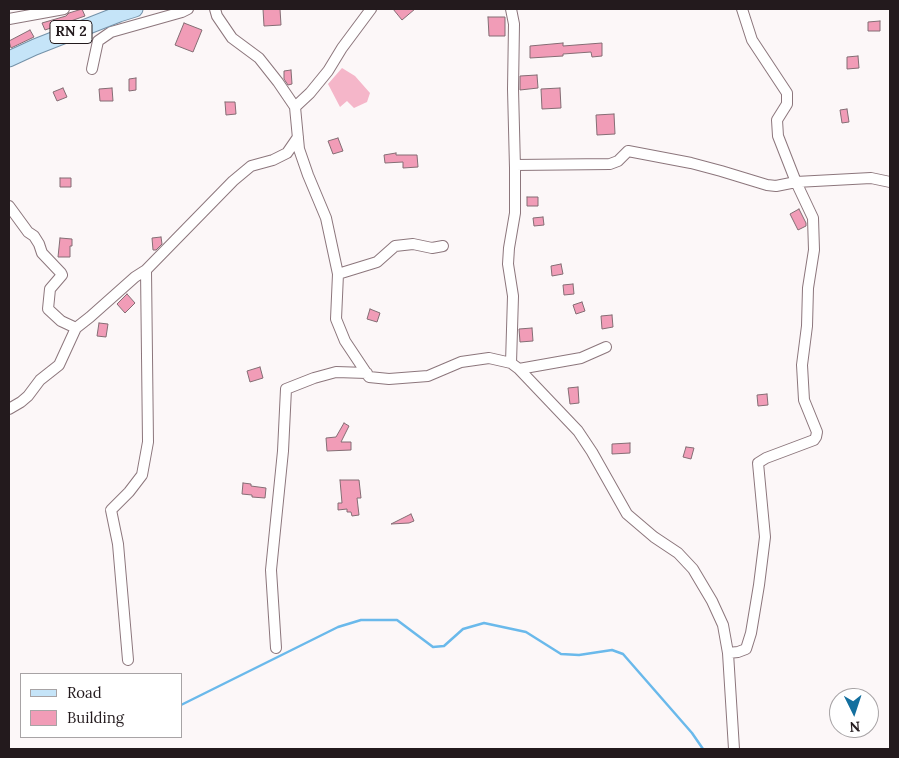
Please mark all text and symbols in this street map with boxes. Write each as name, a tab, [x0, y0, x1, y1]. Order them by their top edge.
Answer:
road number: RN 2	[50, 21, 92, 44]
legend	[20, 673, 182, 738]
text: Road	[67, 683, 102, 702]
north arrow	[829, 688, 879, 738]
text: Building	[67, 708, 124, 727]
text: N	[849, 718, 861, 736]

